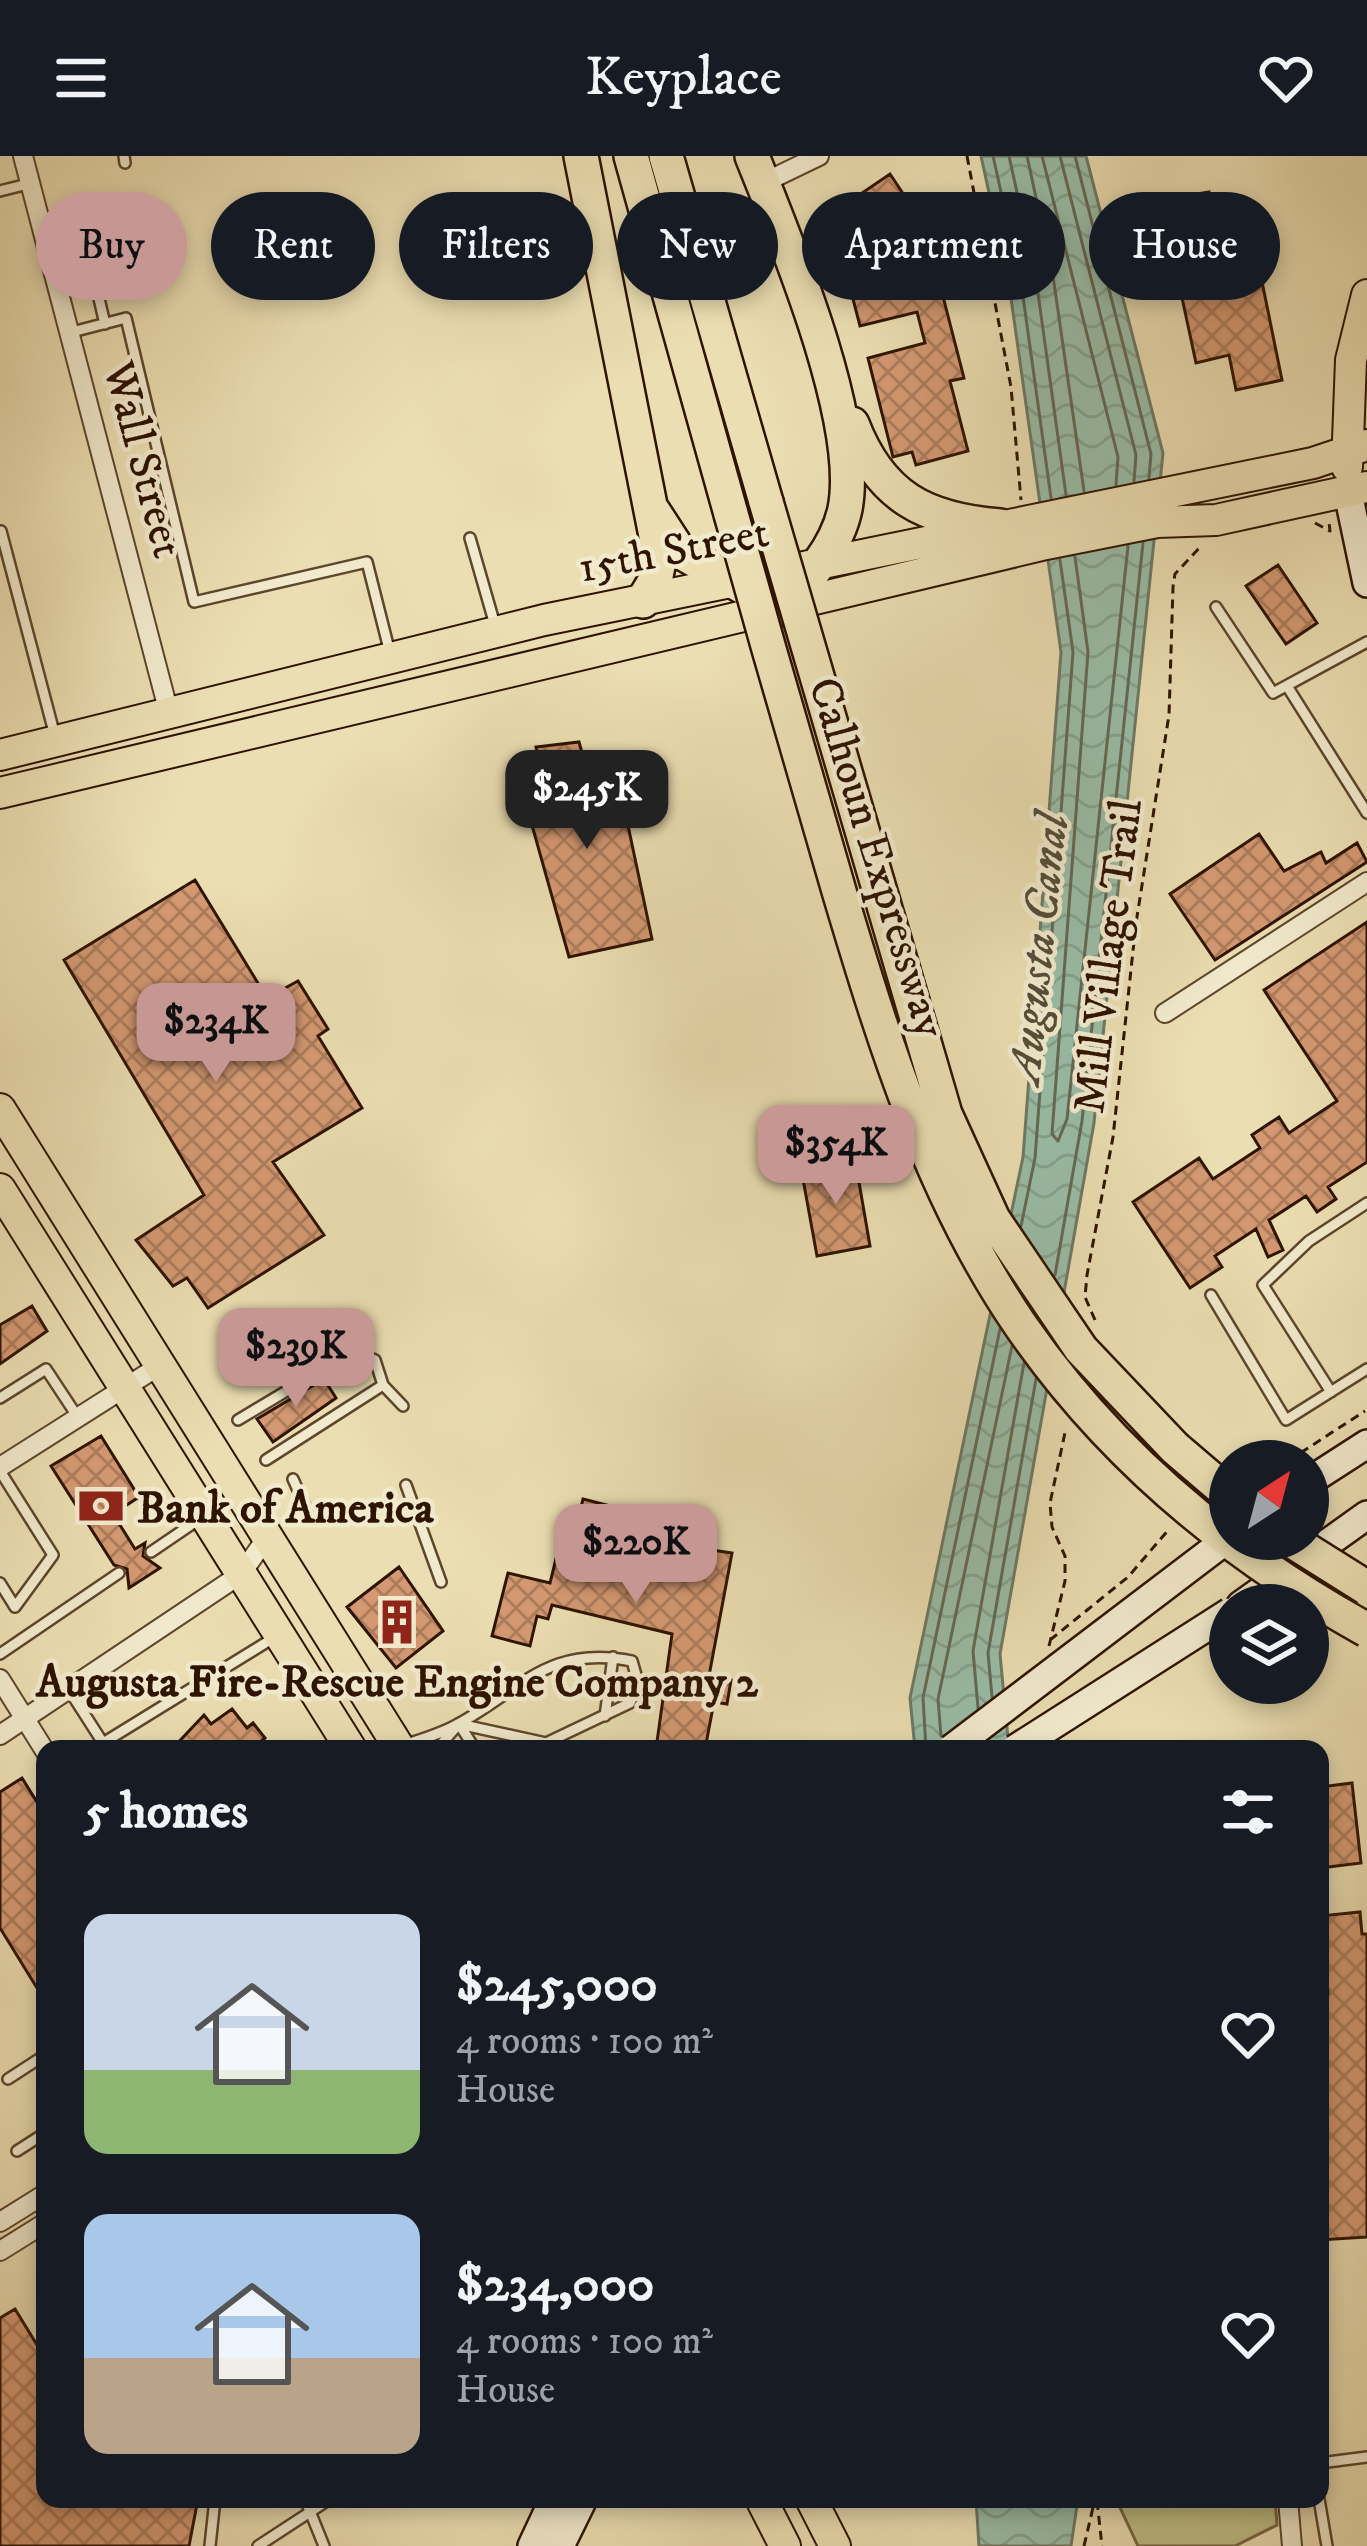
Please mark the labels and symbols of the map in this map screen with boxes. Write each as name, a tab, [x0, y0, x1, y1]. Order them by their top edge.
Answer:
street label: Wall Street	[89, 355, 195, 564]
street label: 15th Street	[574, 505, 773, 597]
street label: Calhoun Expressway	[795, 671, 958, 1045]
pin: $245K	[503, 750, 671, 852]
street label: Mill Village Trail	[1062, 796, 1156, 1117]
water label: Augusta Canal	[994, 806, 1083, 1091]
pin: $234K	[132, 983, 300, 1085]
pin: $354K	[752, 1105, 920, 1207]
pin: $239K	[212, 1308, 380, 1410]
north arrow	[1209, 1440, 1329, 1560]
bank icon: Bank of America	[76, 1481, 126, 1531]
place label: Bank of America	[137, 1481, 434, 1537]
pin: $220K	[552, 1504, 720, 1606]
building icon: Augusta Fire-Rescue Engine Company 2	[372, 1597, 422, 1647]
place label: Augusta Fire-Rescue Engine Company 2	[35, 1655, 759, 1711]

